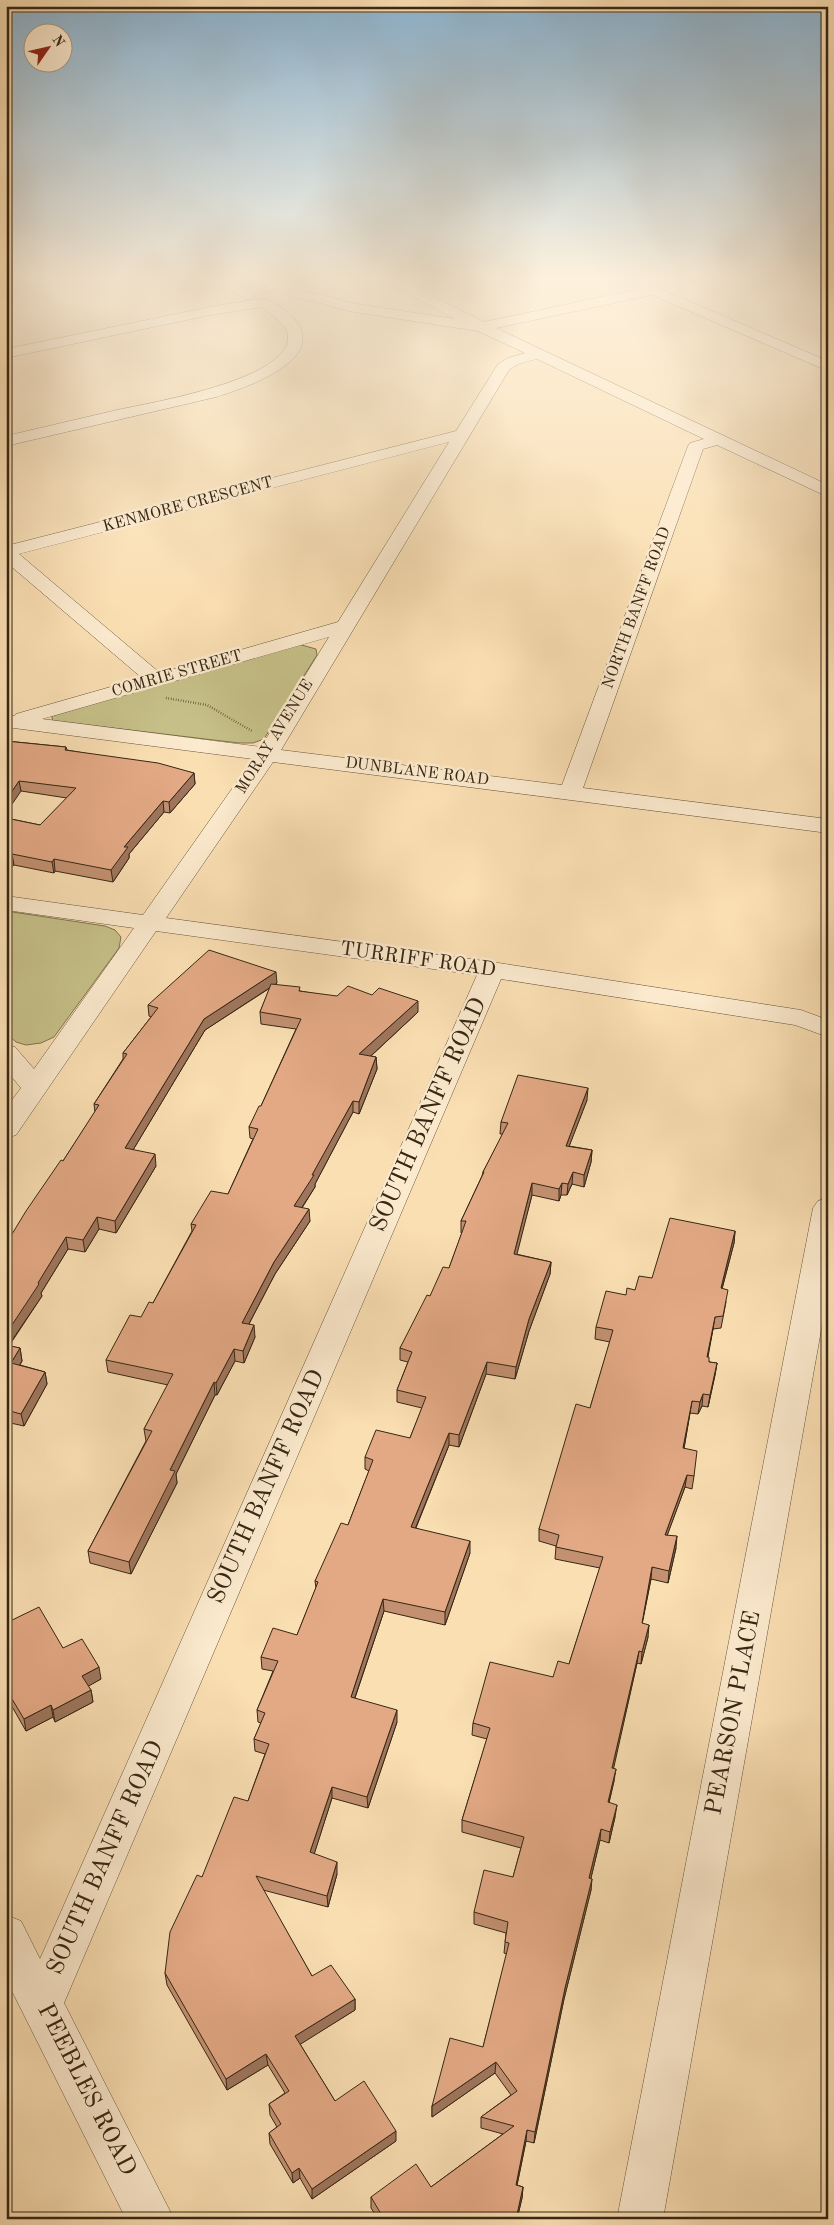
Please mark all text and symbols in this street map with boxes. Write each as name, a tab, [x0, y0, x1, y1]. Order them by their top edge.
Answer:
north arrow	[22, 22, 72, 72]
text: N	[49, 33, 67, 50]
street label: KENMORE CRESCENT	[101, 475, 275, 535]
street label: NORTH BANFF ROAD	[600, 525, 674, 691]
street label: COMRIE STREET	[110, 648, 244, 700]
street label: MORAY AVENUE	[233, 677, 317, 797]
street label: DUNBLANE ROAD	[344, 755, 490, 789]
street label: TURRIFF ROAD	[339, 939, 497, 981]
street label: SOUTH BANFF ROAD	[366, 994, 492, 1236]
street label: SOUTH BANFF ROAD	[204, 1366, 330, 1608]
street label: PEARSON PLACE	[702, 1609, 766, 1817]
street label: SOUTH BANFF ROAD	[43, 1737, 169, 1979]
street label: PEEBLES ROAD	[32, 2000, 140, 2180]

